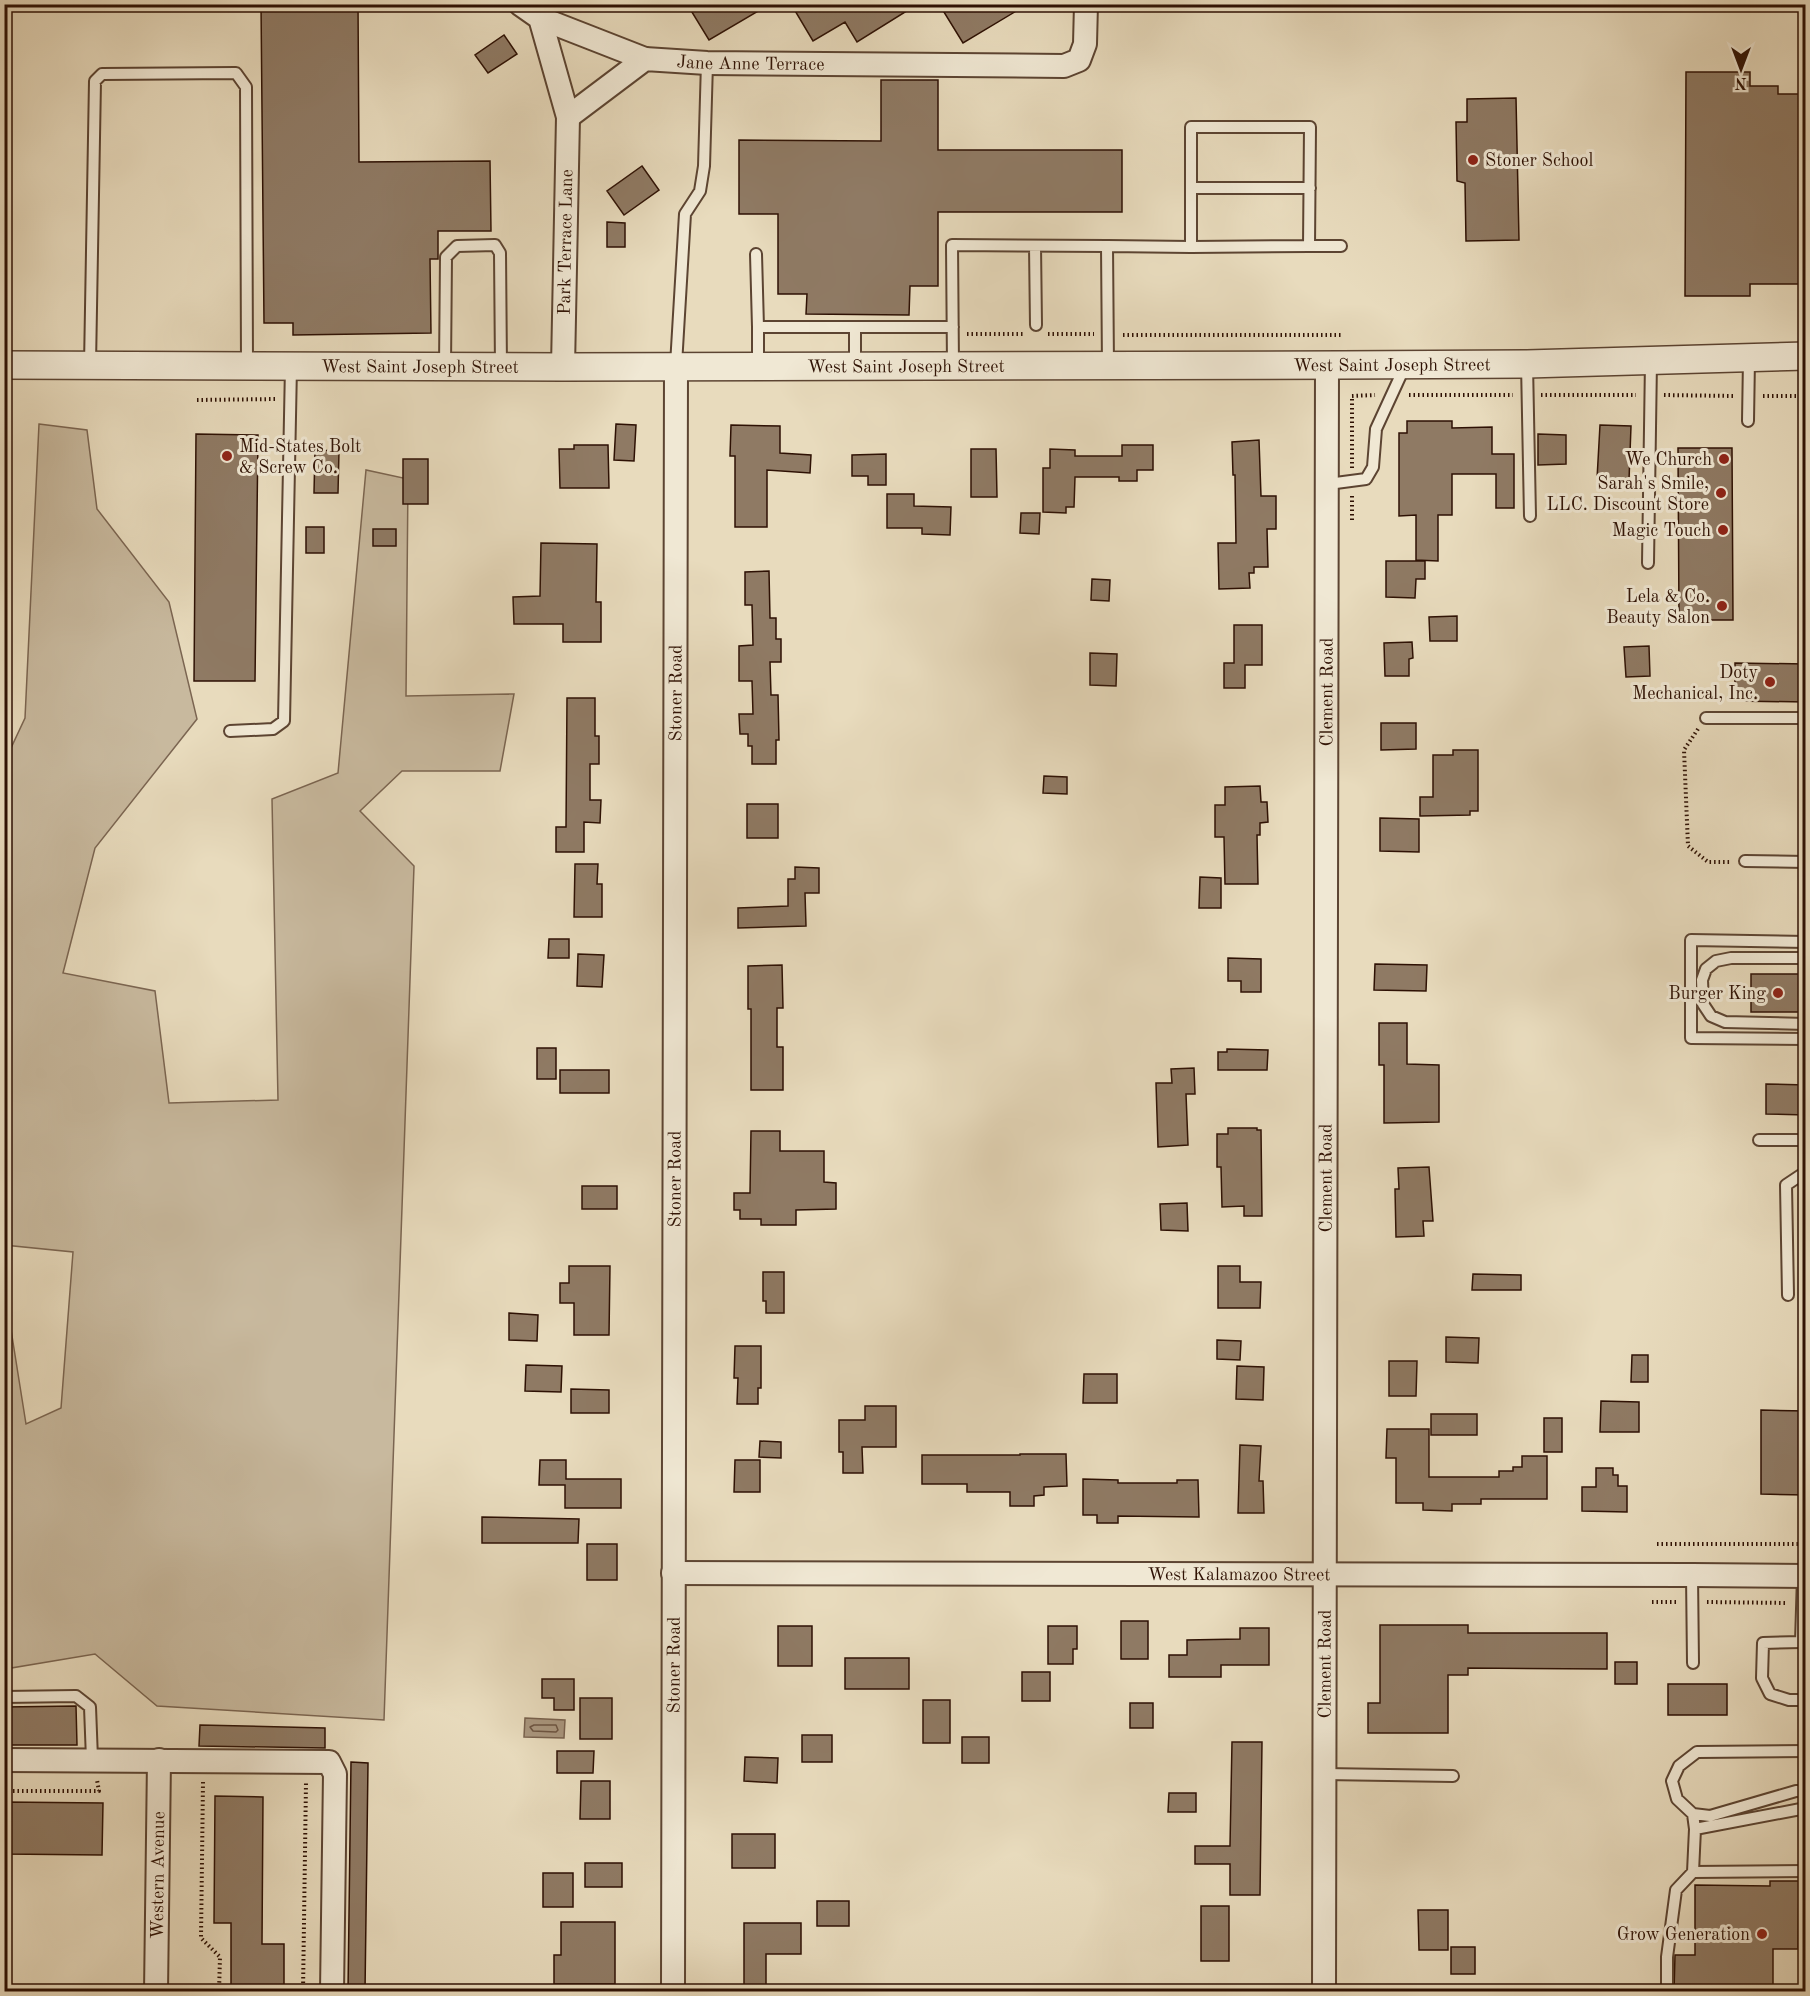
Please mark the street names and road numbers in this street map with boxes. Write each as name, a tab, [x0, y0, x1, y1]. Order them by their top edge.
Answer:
street label: Jane Anne Terrace	[676, 53, 825, 74]
street label: Park Terrace Lane	[556, 169, 576, 315]
street label: West Saint Joseph Street	[1293, 356, 1491, 375]
street label: West Saint Joseph Street	[321, 358, 519, 377]
street label: West Saint Joseph Street	[807, 358, 1005, 376]
street label: Clement Road	[1318, 637, 1336, 747]
street label: Stoner Road	[667, 644, 685, 742]
street label: Clement Road	[1317, 1123, 1336, 1233]
street label: Stoner Road	[666, 1130, 685, 1228]
street label: West Kalamazoo Street	[1147, 1566, 1331, 1584]
street label: Clement Road	[1317, 1609, 1335, 1719]
street label: Stoner Road	[666, 1616, 684, 1714]
street label: Western Avenue	[149, 1811, 168, 1939]

